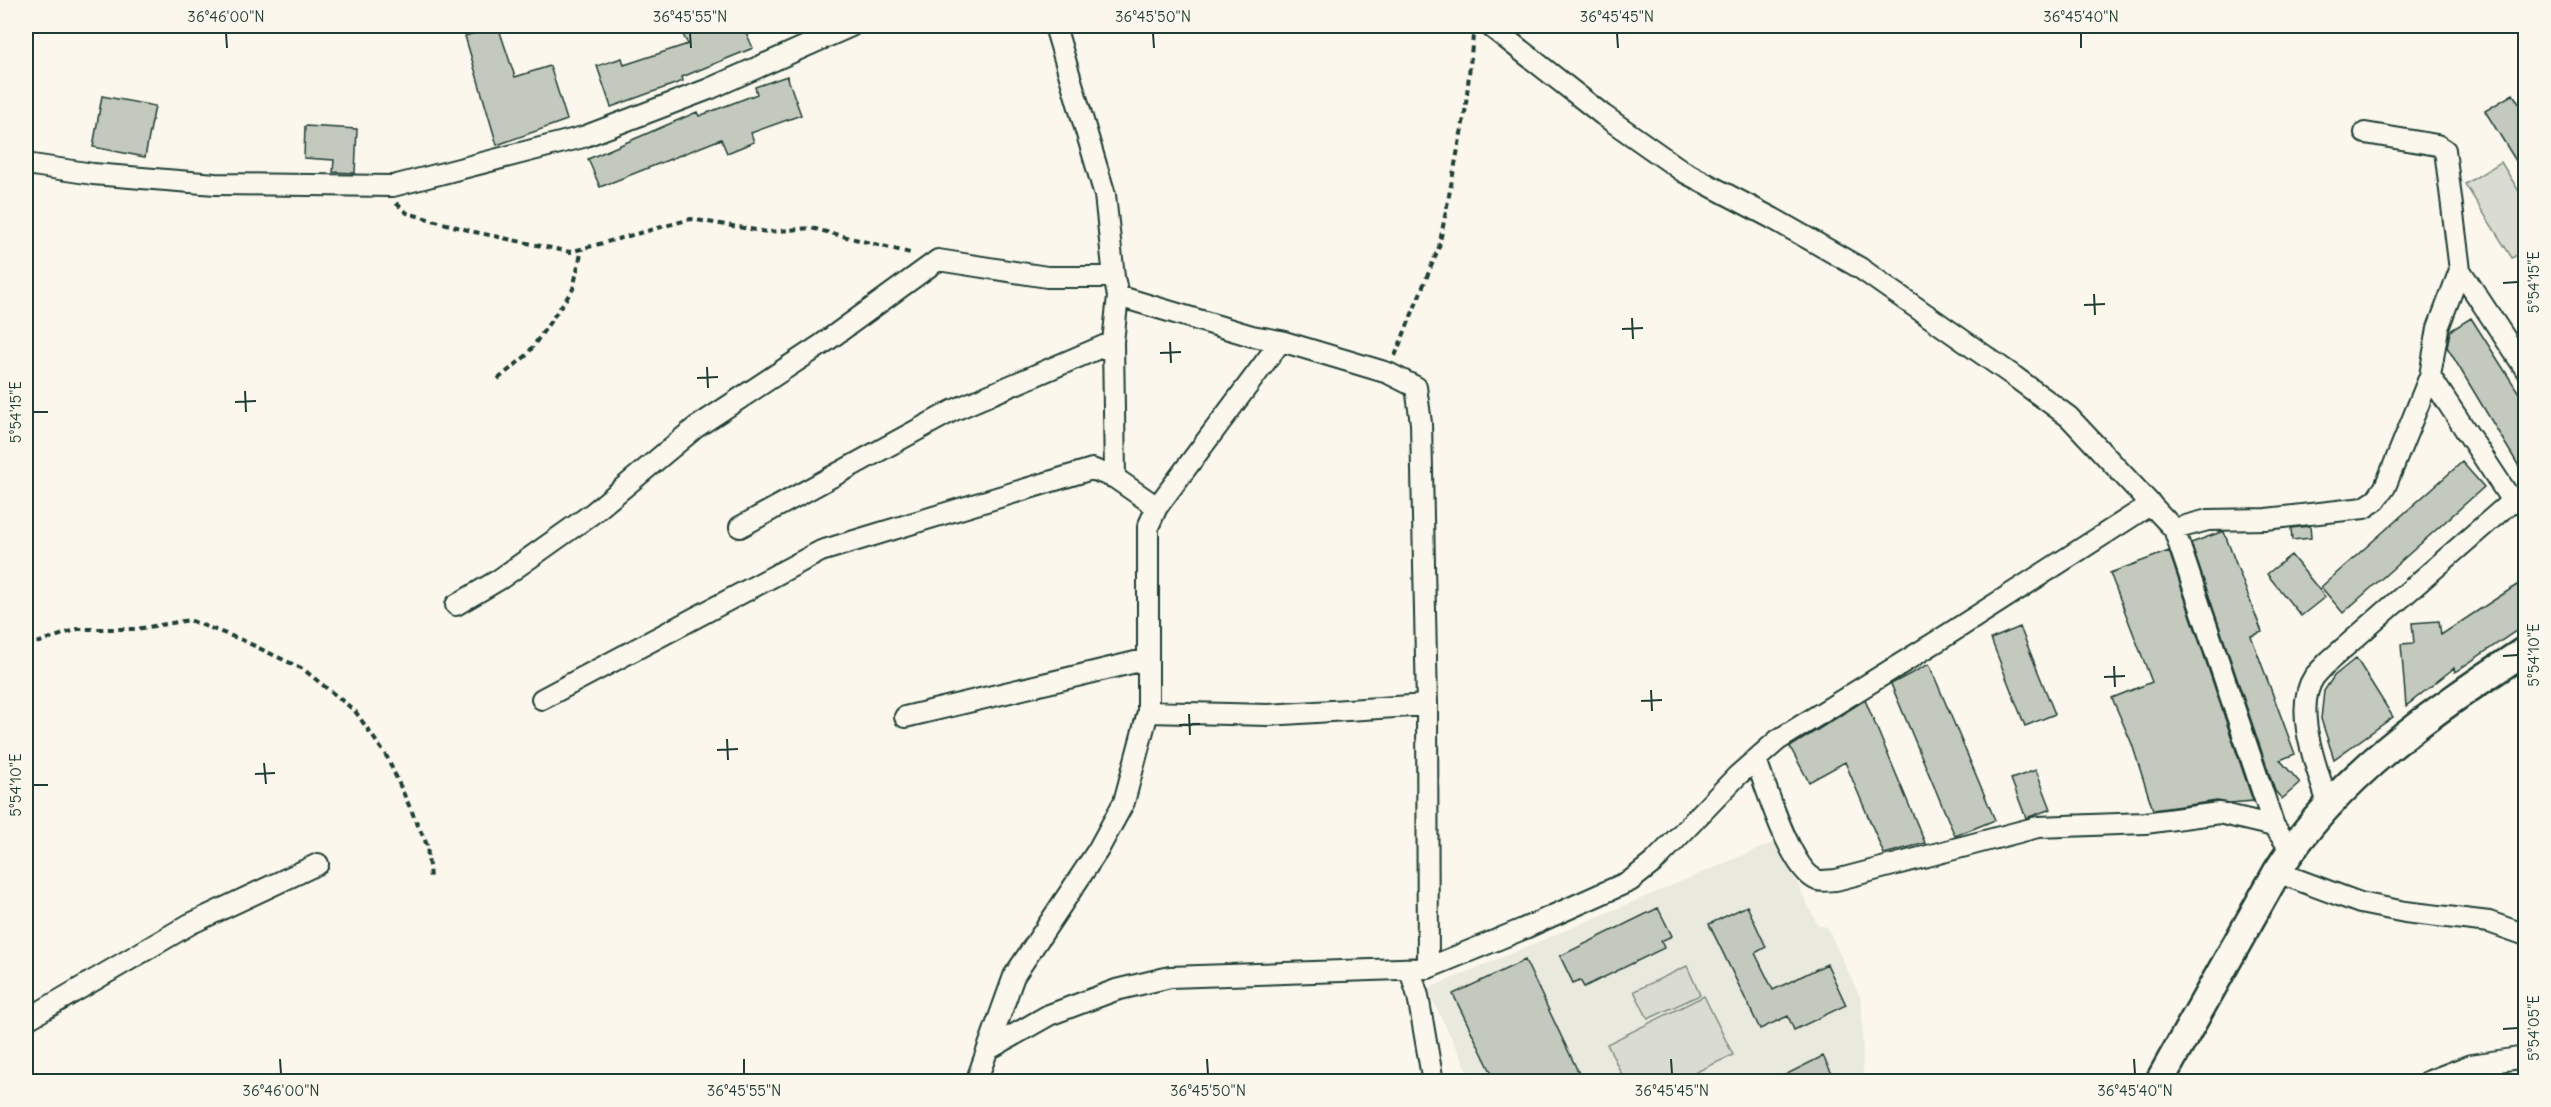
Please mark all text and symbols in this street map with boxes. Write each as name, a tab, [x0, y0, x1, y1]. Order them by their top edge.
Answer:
text: 36°46'00"N	[187, 7, 265, 26]
text: 36°45'55"N	[653, 7, 727, 26]
text: 36°45'50"N	[1115, 7, 1191, 26]
text: 36°45'45"N	[1580, 7, 1654, 26]
text: 36°45'40"N	[2043, 7, 2119, 26]
text: 5°54'15"E	[2524, 251, 2543, 313]
text: 5°54'15"E	[6, 381, 25, 443]
text: 5°54'10"E	[2524, 623, 2543, 687]
text: 5°54'10"E	[6, 753, 25, 817]
text: 5°54'05"E	[2524, 995, 2543, 1061]
text: 36°46'00"N	[242, 1081, 320, 1100]
text: 36°45'55"N	[707, 1081, 781, 1100]
text: 36°45'50"N	[1170, 1081, 1246, 1100]
text: 36°45'45"N	[1635, 1081, 1709, 1100]
text: 36°45'40"N	[2097, 1081, 2173, 1100]

